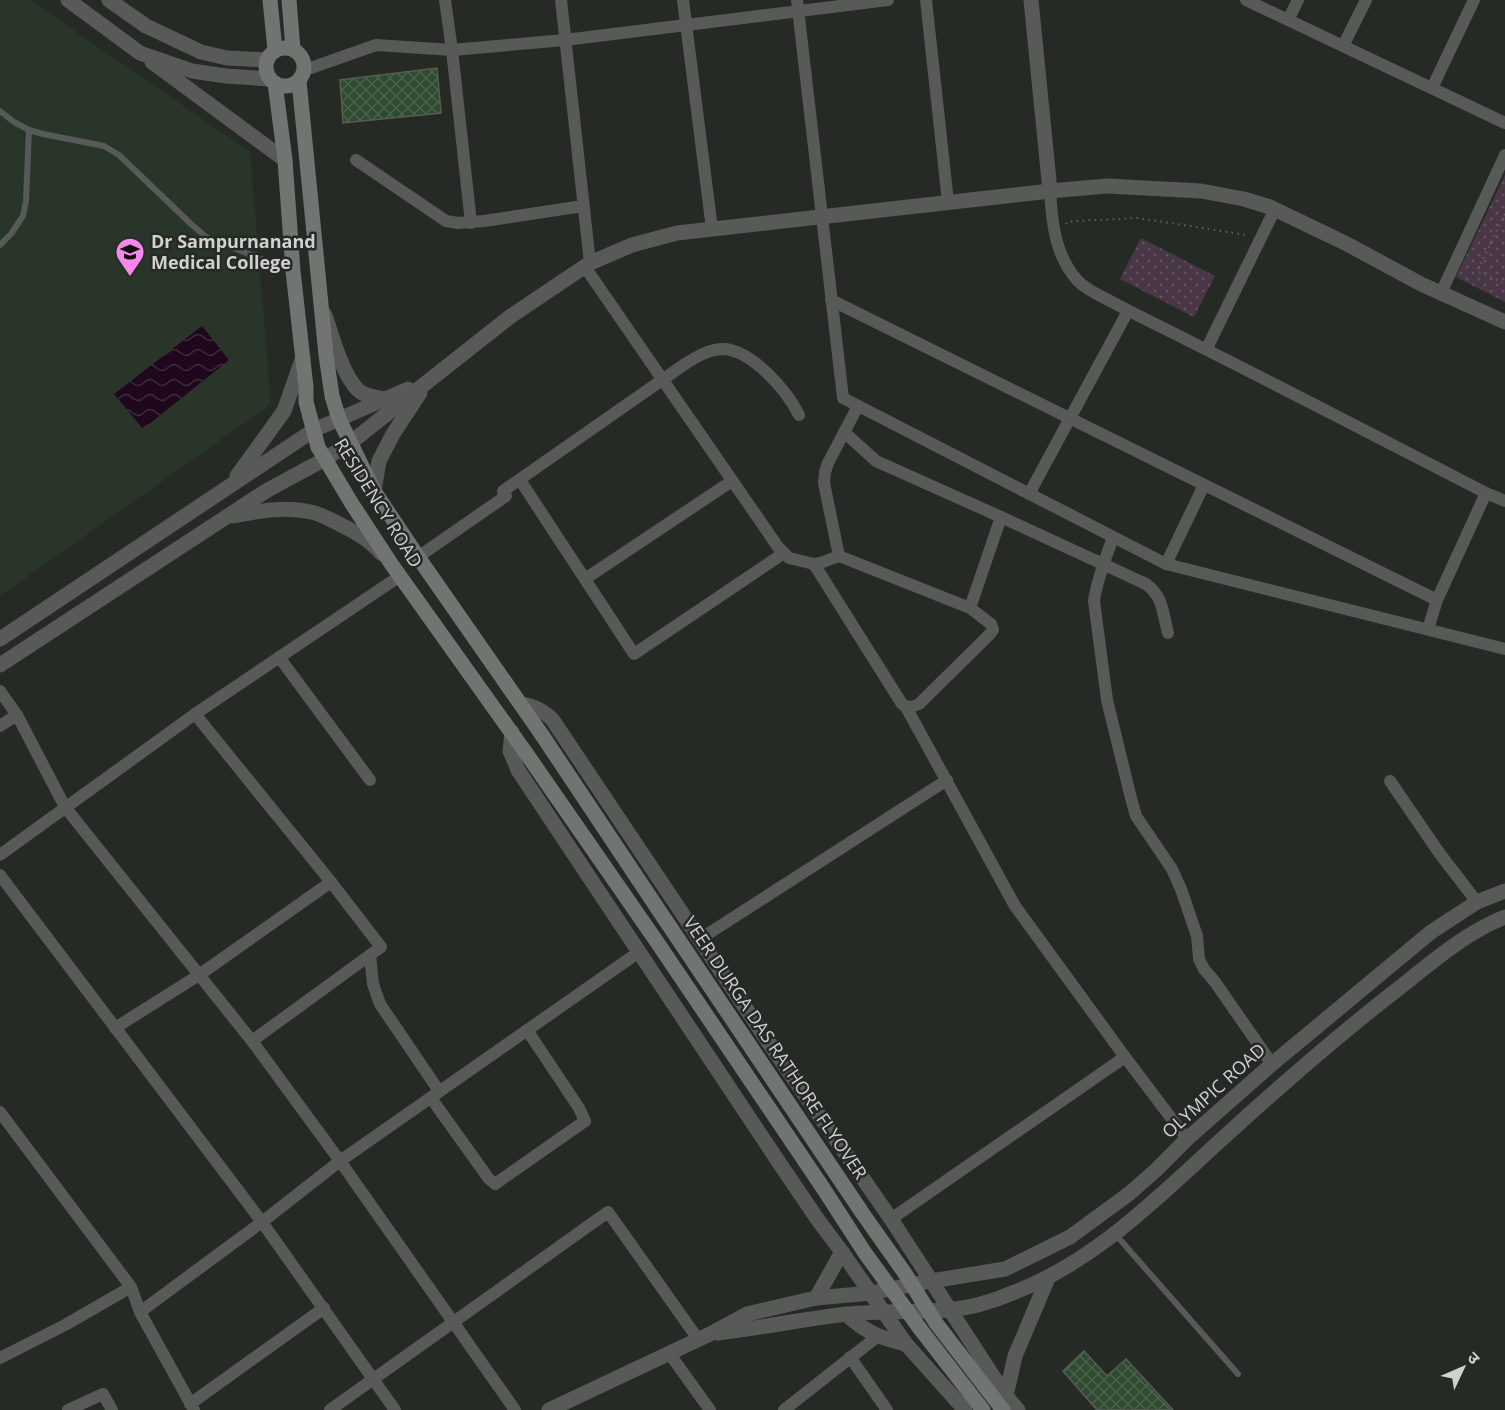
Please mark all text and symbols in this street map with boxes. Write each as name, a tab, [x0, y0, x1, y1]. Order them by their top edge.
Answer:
place label: Dr Sampurnanand Medical College	[151, 229, 316, 274]
school or university icon: Dr Sampurnanand Medical College	[114, 236, 146, 278]
street label: RESIDENCY ROAD	[329, 433, 428, 572]
street label: VEER DURGA DAS RATHORE FLYOVER	[679, 911, 873, 1183]
street label: OLYMPIC ROAD	[1157, 1037, 1270, 1143]
north arrow	[1433, 1338, 1493, 1398]
text: उ	[1463, 1347, 1485, 1369]

